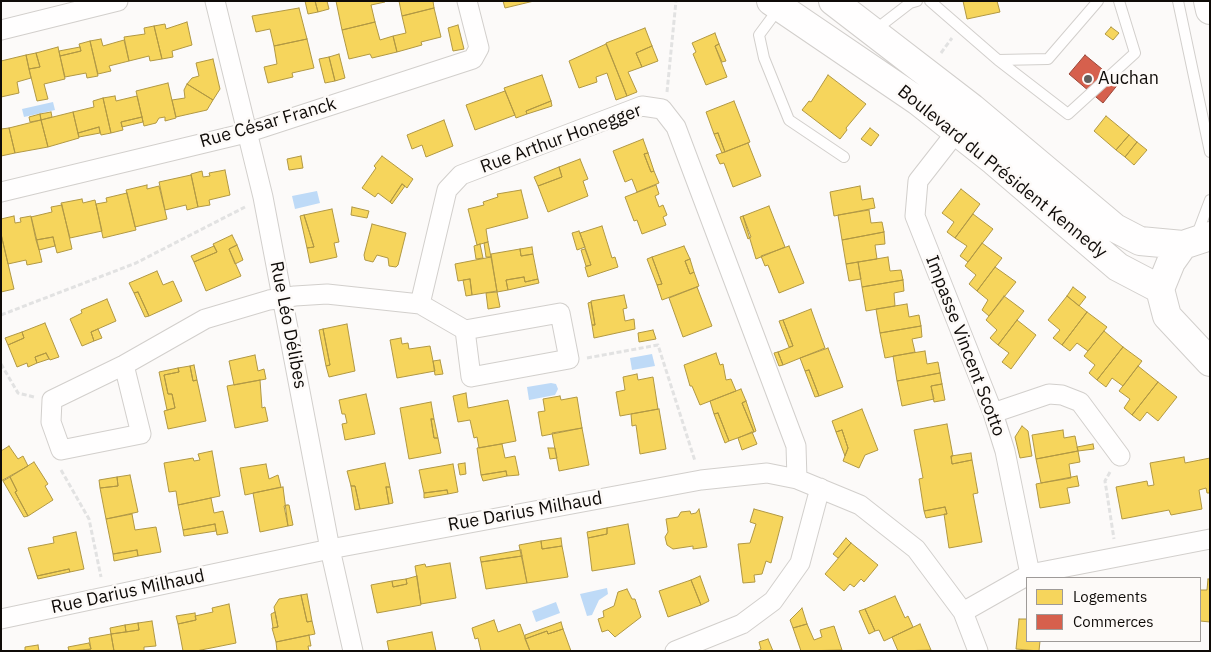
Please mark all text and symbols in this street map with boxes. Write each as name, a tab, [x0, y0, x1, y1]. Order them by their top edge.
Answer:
place label: Auchan	[1098, 68, 1159, 90]
marker: Auchan	[1082, 73, 1094, 85]
street label: Boulevard du Président Kennedy	[893, 81, 1111, 263]
street label: Rue César Franck	[197, 93, 339, 153]
street label: Rue Arthur Honegger	[477, 100, 645, 178]
street label: Impasse Vincent Scotto	[921, 253, 1009, 439]
street label: Rue Léo Délibes	[265, 259, 311, 391]
street label: Rue Darius Milhaud	[446, 488, 604, 536]
street label: Rue Darius Milhaud	[49, 565, 207, 619]
legend	[1026, 577, 1201, 642]
text: Logements	[1073, 587, 1147, 606]
text: Commerces	[1073, 612, 1154, 631]

